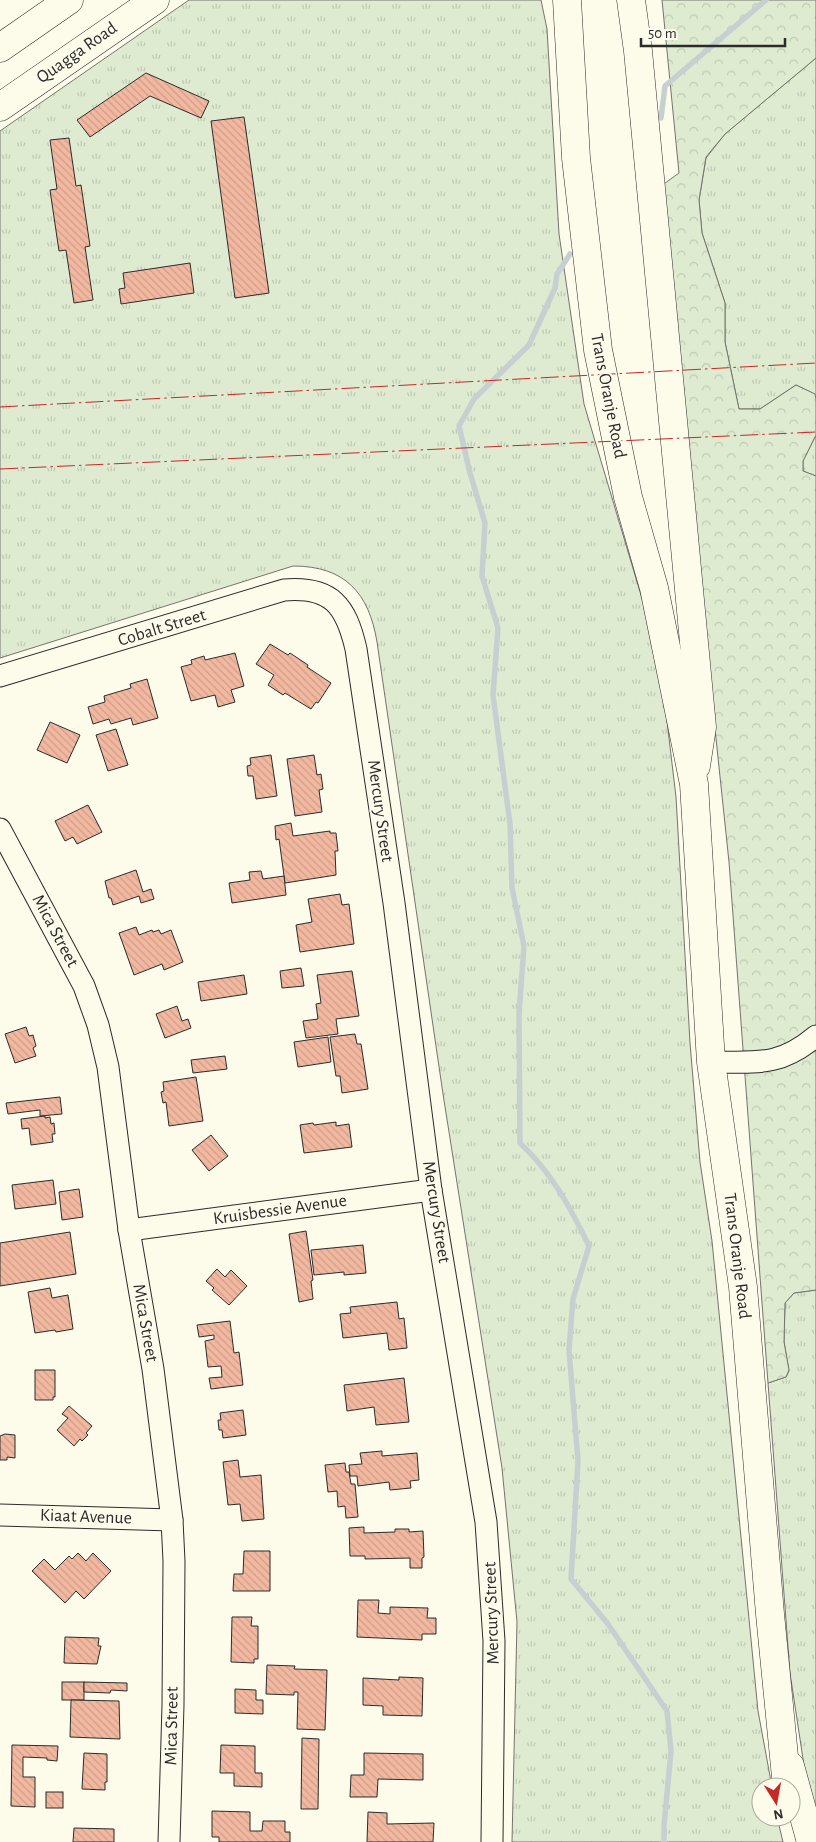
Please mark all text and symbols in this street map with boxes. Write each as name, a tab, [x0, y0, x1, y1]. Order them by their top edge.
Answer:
scale bar	[641, 15, 785, 47]
street label: Quagga Road	[34, 19, 120, 87]
text: 50 m	[648, 26, 677, 41]
street label: Trans Oranje Road	[587, 332, 629, 460]
street label: Cobalt Street	[116, 606, 208, 650]
street label: Mercury Street	[364, 759, 396, 863]
street label: Mica Street	[29, 892, 82, 970]
street label: Mercury Street	[419, 1160, 453, 1264]
street label: Kruisbessie Avenue	[212, 1192, 348, 1228]
street label: Trans Oranje Road	[720, 1192, 754, 1320]
street label: Mica Street	[129, 1283, 161, 1364]
street label: Kiaat Avenue	[40, 1506, 132, 1528]
street label: Mercury Street	[481, 1561, 503, 1665]
street label: Mica Street	[162, 1686, 182, 1766]
north arrow	[751, 1777, 801, 1827]
text: N	[772, 1806, 784, 1822]

